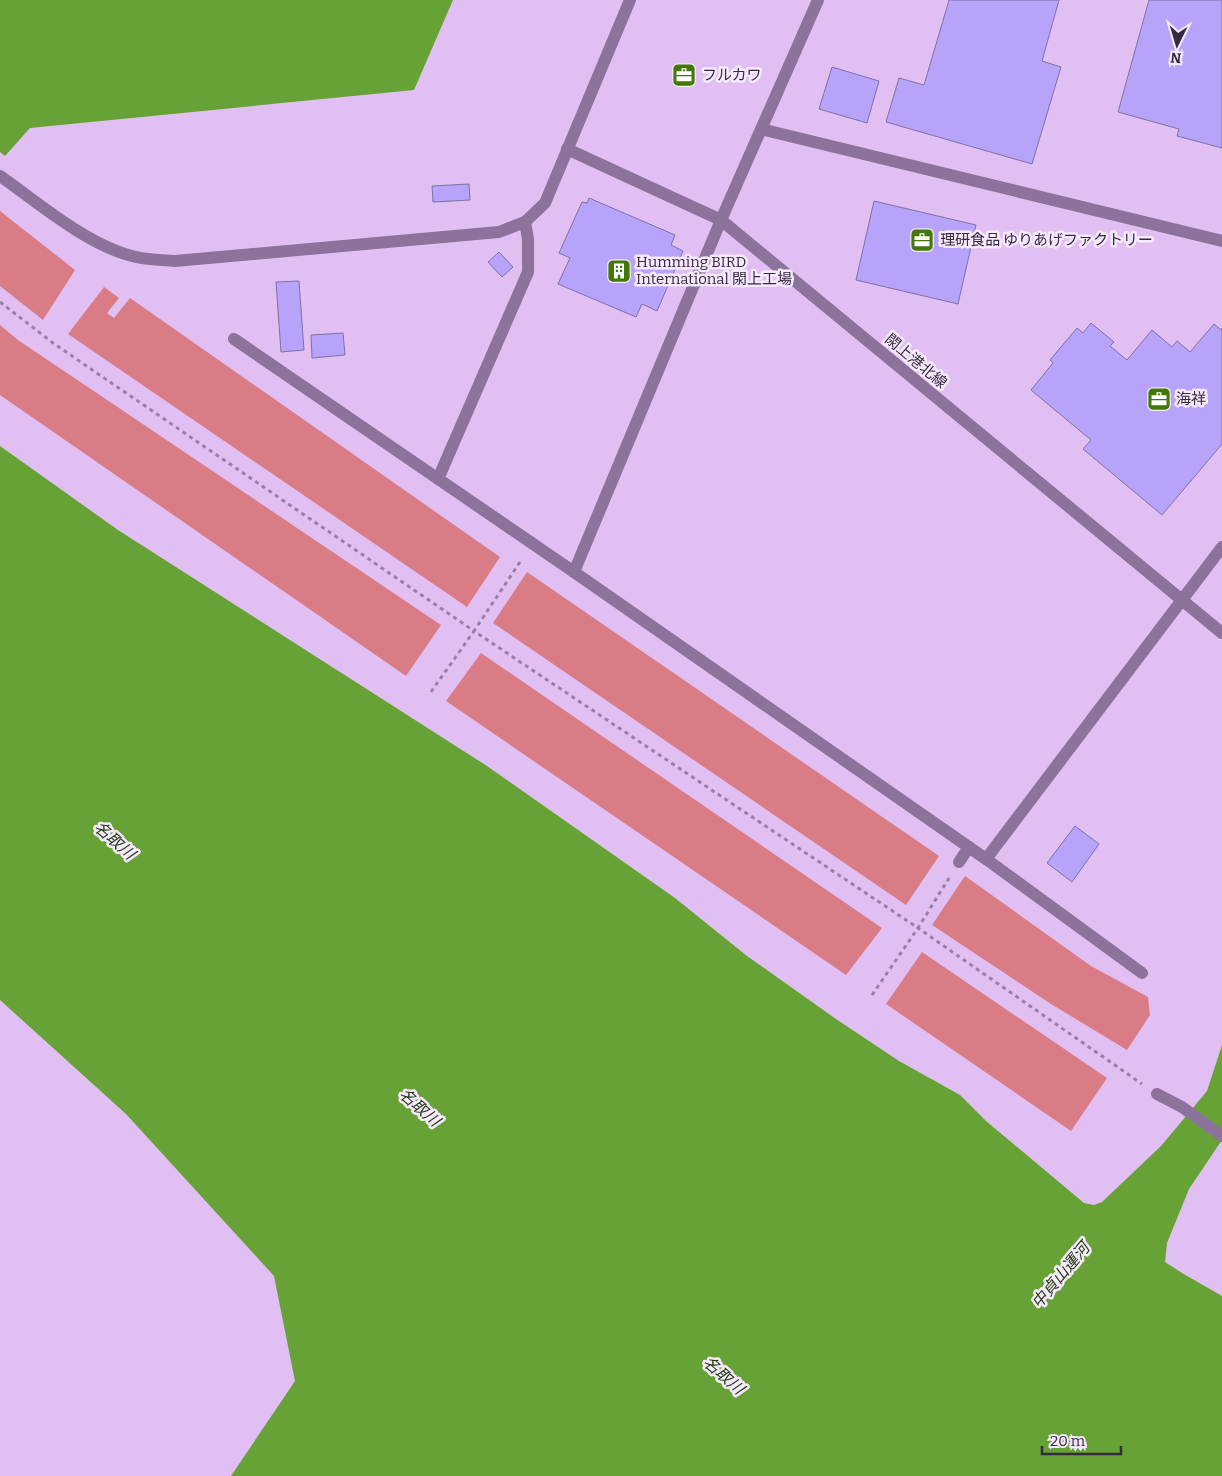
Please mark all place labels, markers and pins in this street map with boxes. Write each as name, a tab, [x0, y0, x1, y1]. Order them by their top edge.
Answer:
office icon: フルカワ	[671, 62, 697, 88]
place label: フルカワ	[702, 66, 762, 84]
office icon: 理研食品 ゆりあげファクトリー	[909, 227, 935, 253]
place label: 理研食品 ゆりあげファクトリー	[940, 231, 1153, 249]
place label: Humming BIRD International 閖上工場	[636, 253, 792, 288]
building icon: Humming BIRD International 閖上工場	[606, 258, 632, 284]
office icon: 海祥	[1146, 386, 1172, 412]
place label: 海祥	[1176, 390, 1206, 408]

